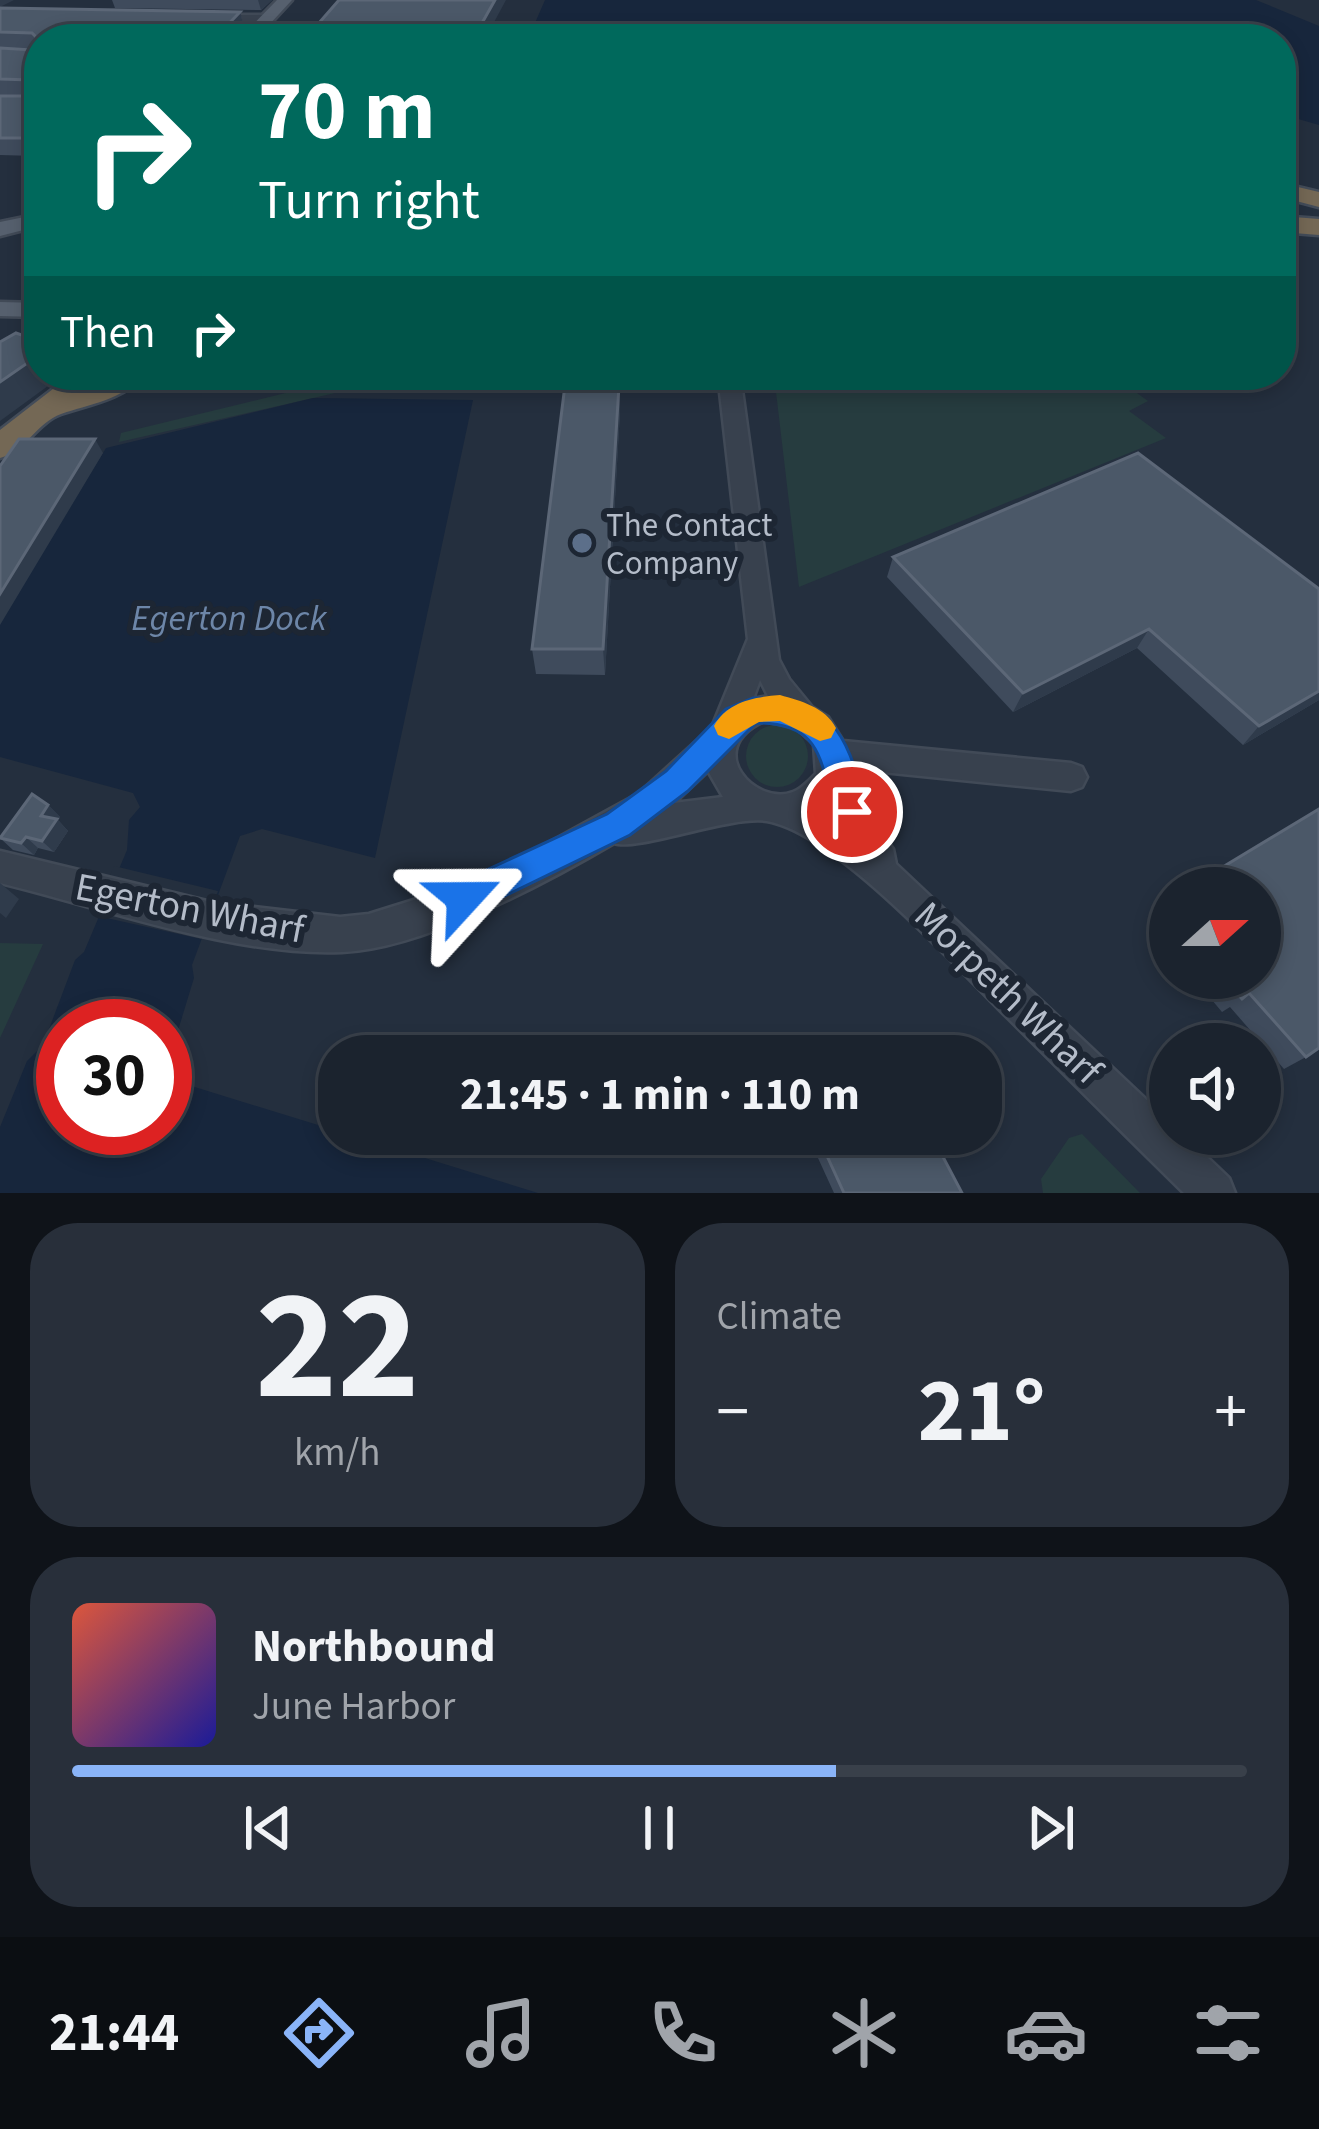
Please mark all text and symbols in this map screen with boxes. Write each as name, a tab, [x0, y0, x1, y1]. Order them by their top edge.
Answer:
text: 70 m	[258, 52, 436, 172]
icon: right	[60, 72, 216, 228]
text: Turn right	[258, 163, 480, 240]
icon: right	[180, 300, 246, 366]
text: Then	[60, 301, 156, 365]
place label: The Contact Company	[606, 502, 772, 587]
marker: The Contact Company	[569, 530, 595, 556]
water label: Egerton Dock	[131, 593, 327, 644]
pin	[801, 761, 903, 863]
icon: arrive	[819, 779, 885, 845]
position arrow	[401, 835, 527, 961]
street label: Egerton Wharf	[70, 859, 310, 959]
north arrow	[1149, 867, 1281, 999]
map controls	[1149, 867, 1281, 1155]
street label: Morpeth Wharf	[901, 889, 1115, 1099]
speed limit sign: 30	[36, 999, 192, 1155]
button: sound	[1149, 1023, 1281, 1155]
text: 21:45 · 1 min · 110 m	[460, 1063, 860, 1127]
text: 22	[255, 1236, 420, 1458]
text: Climate	[717, 1289, 842, 1345]
text: 21°	[918, 1348, 1046, 1476]
text: −	[717, 1365, 749, 1459]
text: +	[1214, 1365, 1247, 1459]
text: km/h	[294, 1425, 381, 1481]
text: Northbound	[252, 1615, 496, 1679]
text: June Harbor	[252, 1679, 455, 1735]
icon: previous	[235, 1795, 301, 1861]
icon: pause	[626, 1795, 692, 1861]
icon: next	[1018, 1795, 1084, 1861]
icon: directions	[277, 1991, 361, 2075]
icon: music	[459, 1991, 543, 2075]
icon: phone	[641, 1991, 725, 2075]
icon: climate	[822, 1991, 906, 2075]
icon: car	[1004, 1991, 1088, 2075]
icon: filters	[1186, 1991, 1270, 2075]
text: 21:44	[49, 1995, 179, 2072]

